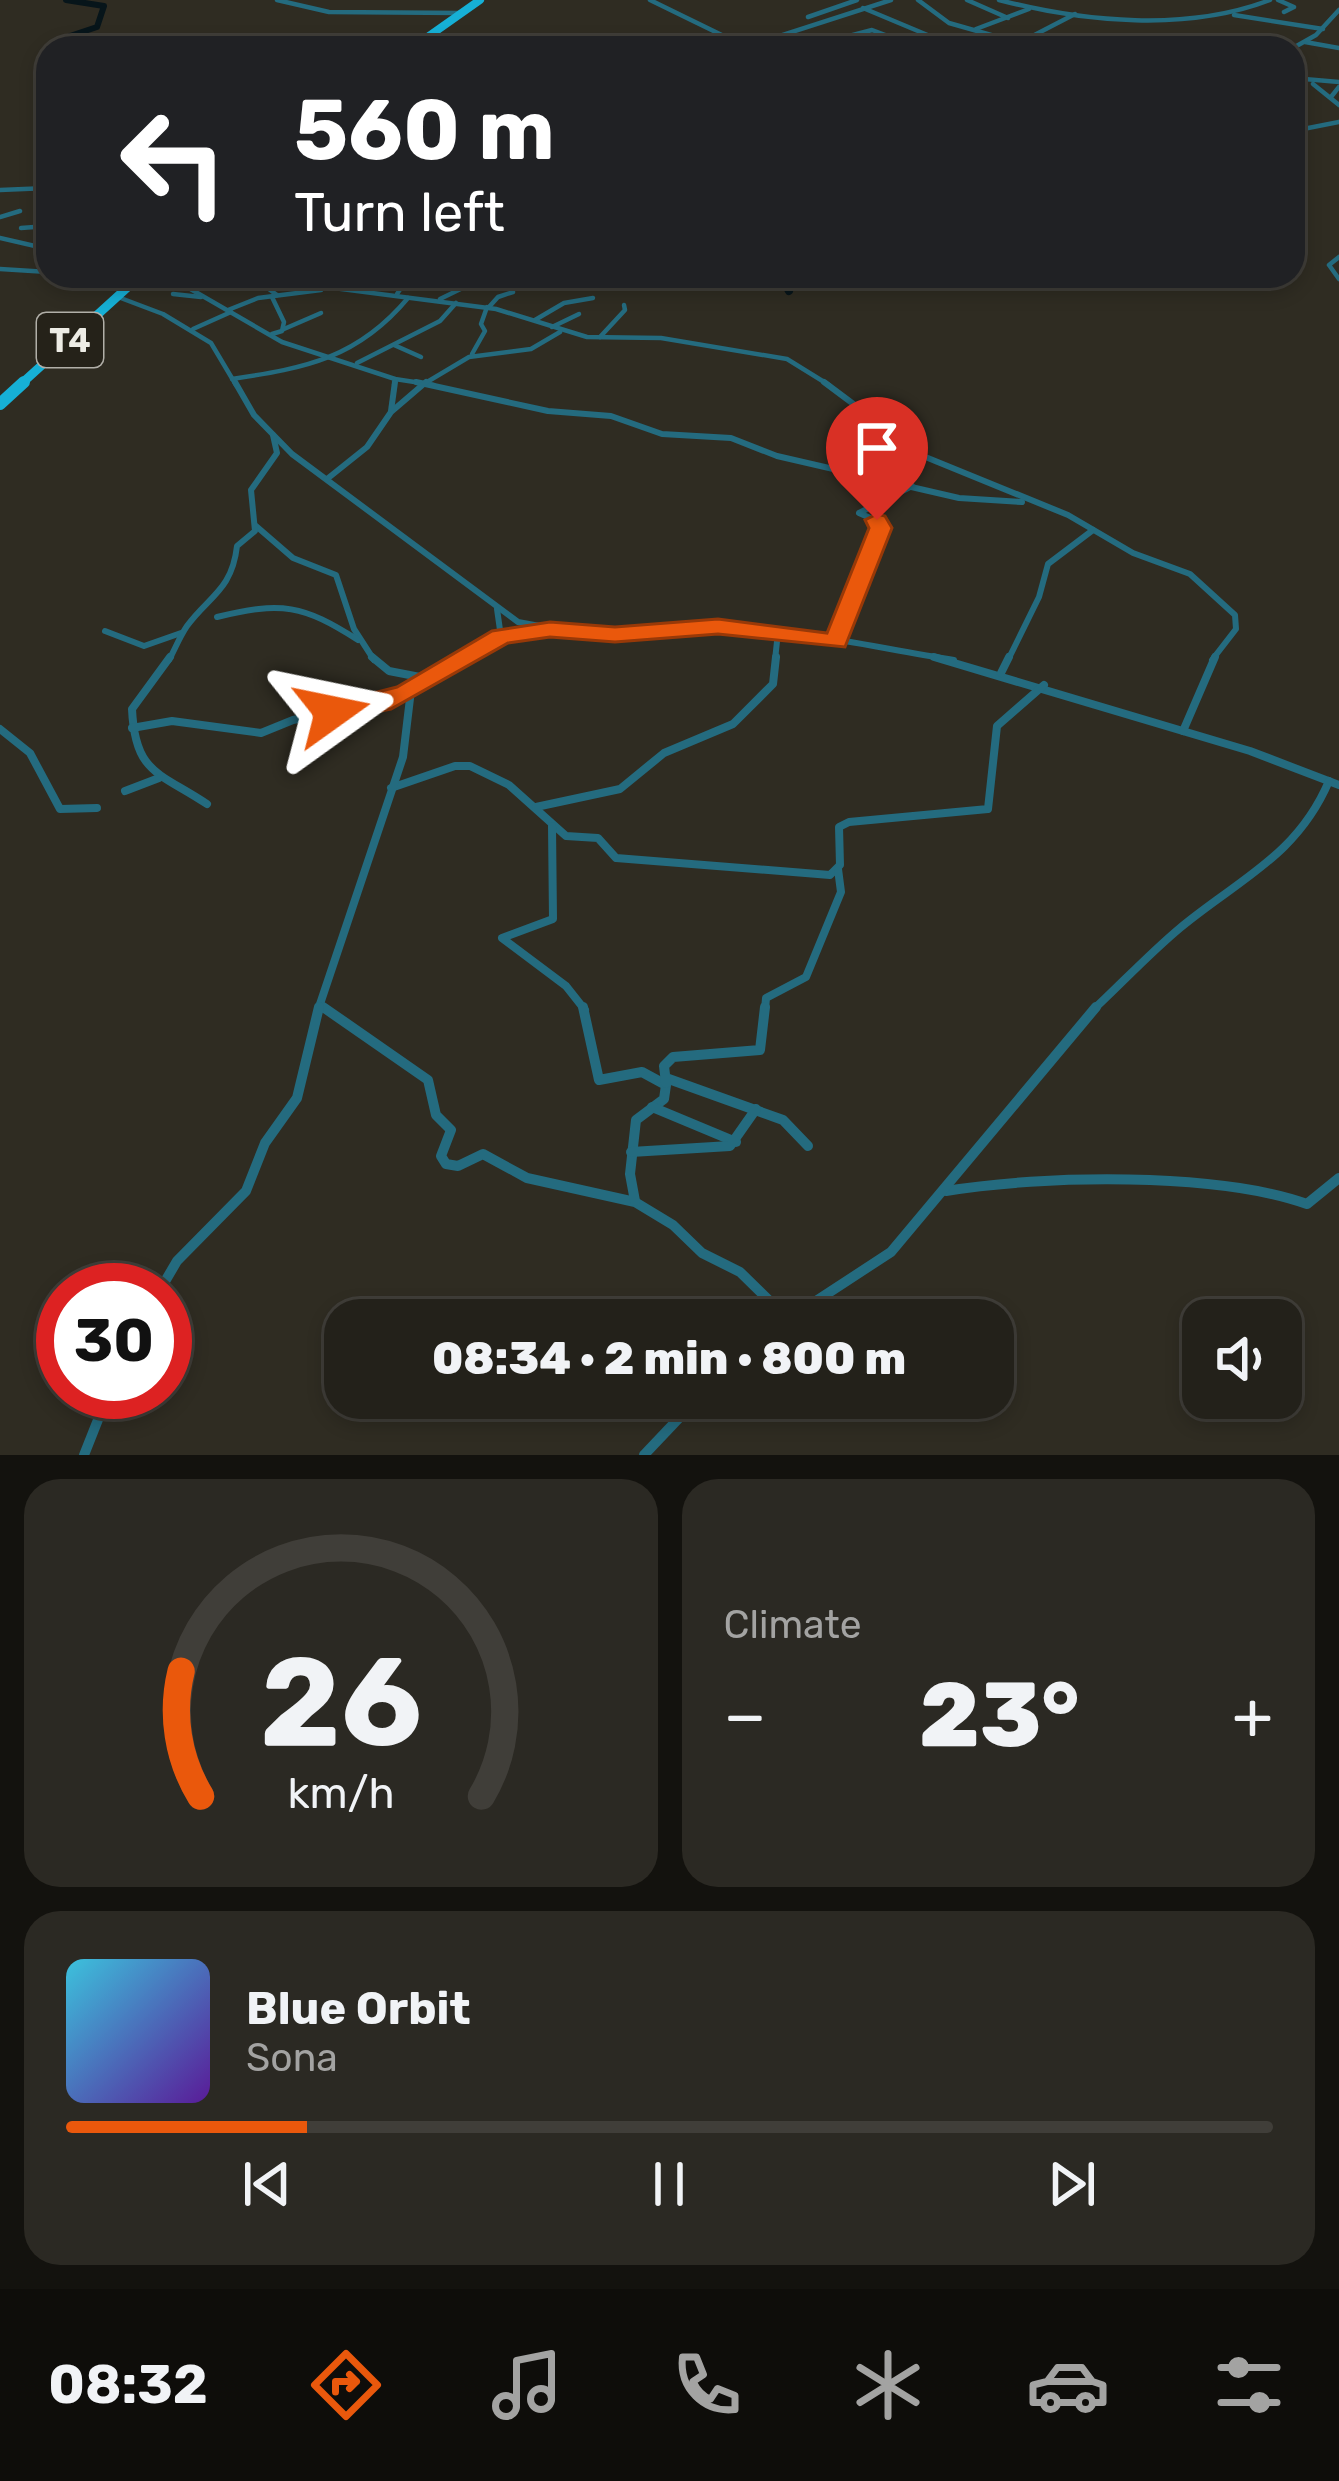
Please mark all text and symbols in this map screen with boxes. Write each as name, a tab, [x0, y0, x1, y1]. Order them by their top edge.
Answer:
text: 560 m	[294, 80, 555, 180]
icon: left	[96, 84, 252, 240]
text: Turn left	[294, 181, 505, 245]
road number: T4	[37, 313, 103, 367]
pin	[826, 397, 928, 520]
icon: arrive	[844, 415, 910, 481]
position arrow	[269, 649, 395, 775]
speed limit sign: 30	[36, 1263, 192, 1419]
map controls	[1182, 1299, 1302, 1419]
button: sound	[1182, 1299, 1302, 1419]
text: 08:34 · 2 min · 800 m	[432, 1332, 906, 1385]
text: Climate	[724, 1602, 862, 1648]
text: 26	[260, 1628, 422, 1776]
text: 23°	[919, 1662, 1079, 1769]
text: −	[724, 1676, 766, 1755]
text: +	[1232, 1676, 1273, 1755]
text: km/h	[287, 1768, 394, 1819]
text: Blue Orbit	[246, 1982, 470, 2035]
text: Sona	[246, 2035, 338, 2081]
icon: previous	[234, 2151, 300, 2217]
icon: pause	[636, 2151, 702, 2217]
icon: next	[1039, 2151, 1105, 2217]
icon: directions	[304, 2343, 388, 2427]
icon: music	[485, 2343, 569, 2427]
icon: phone	[665, 2343, 749, 2427]
icon: climate	[846, 2343, 930, 2427]
icon: car	[1026, 2343, 1110, 2427]
icon: filters	[1207, 2343, 1291, 2427]
text: 08:32	[48, 2353, 208, 2417]

